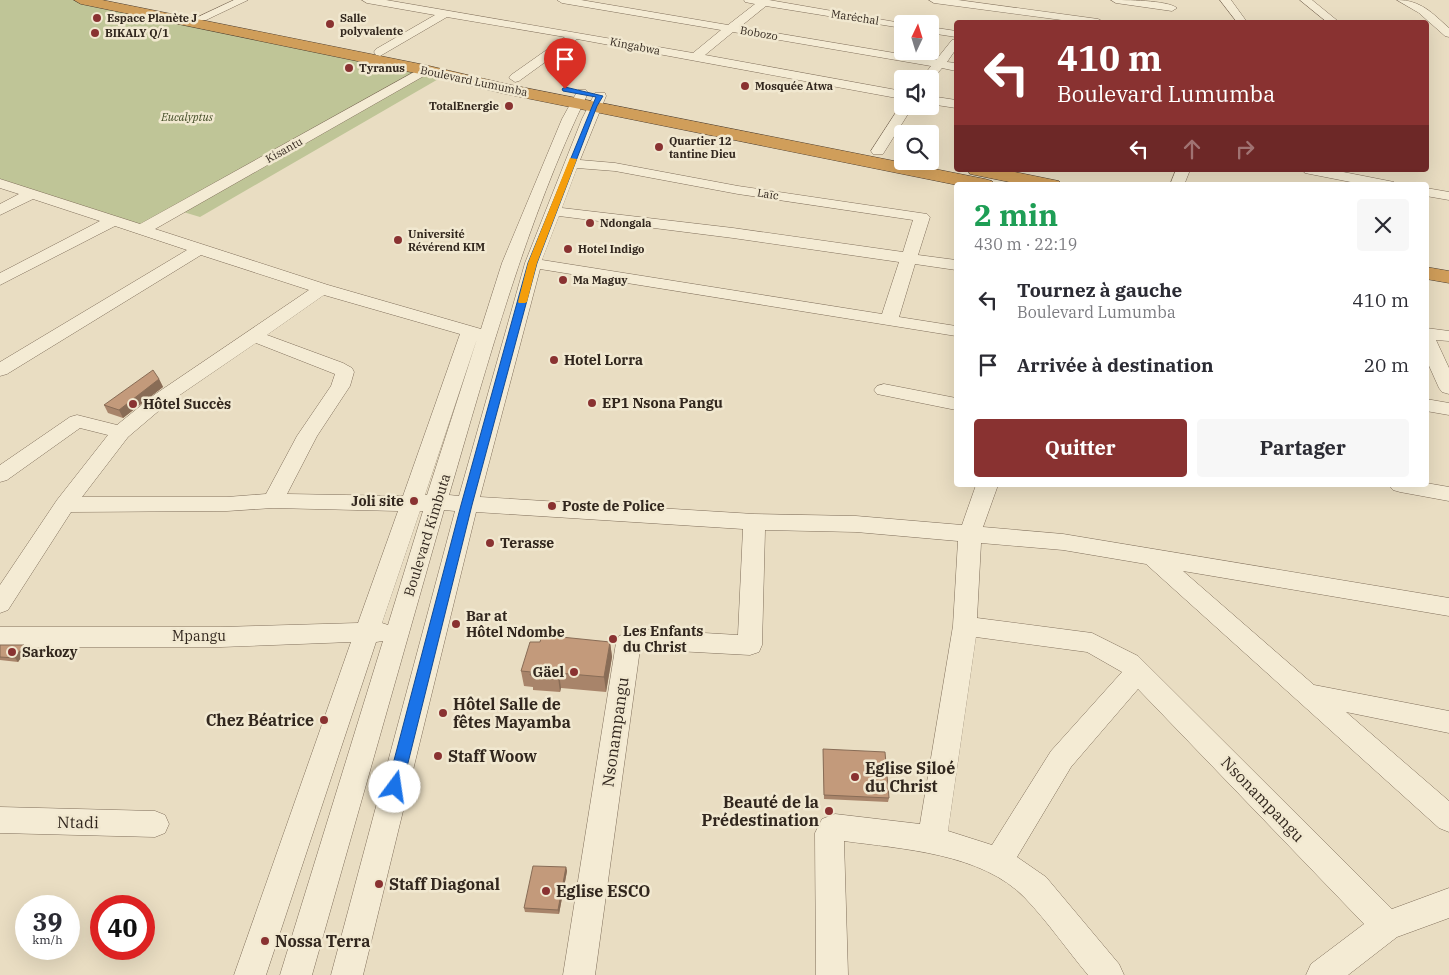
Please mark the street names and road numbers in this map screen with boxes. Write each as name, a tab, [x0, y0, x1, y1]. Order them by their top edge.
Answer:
street label: Maréchal	[830, 6, 880, 28]
street label: Bobozo	[739, 23, 779, 43]
street label: Kingabwa	[609, 34, 661, 58]
street label: Boulevard Lumumba	[419, 63, 529, 99]
street label: Kisantu	[263, 134, 305, 166]
street label: Laïc	[756, 185, 780, 203]
street label: Boulevard Kimbuta	[400, 471, 454, 599]
street label: Mpangu	[172, 627, 226, 645]
street label: Nsonampangu	[597, 676, 633, 788]
street label: Nsonampangu	[1217, 752, 1309, 846]
street label: Ntadi	[57, 812, 99, 832]

